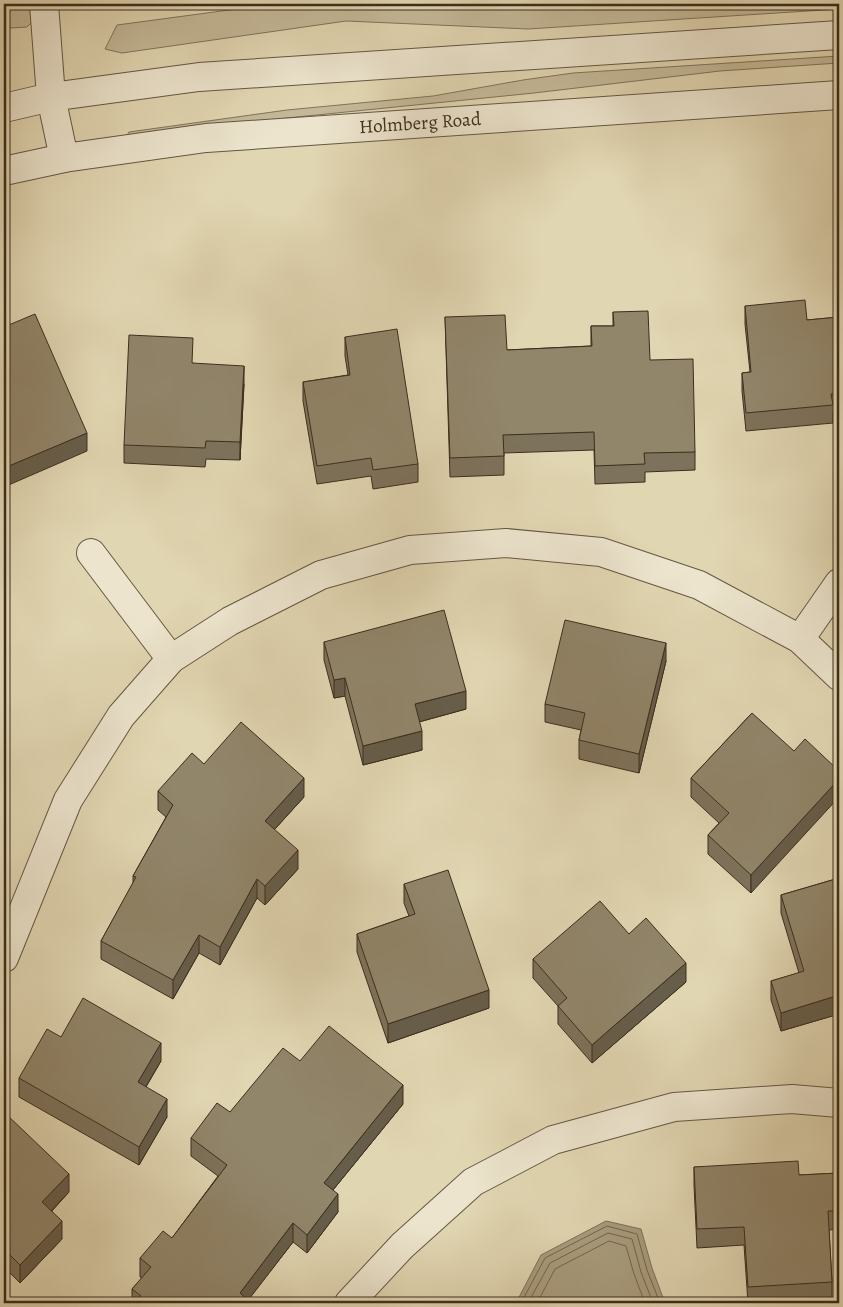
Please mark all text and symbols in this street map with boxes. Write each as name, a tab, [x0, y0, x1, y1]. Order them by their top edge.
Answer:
street label: Holmberg Road	[358, 106, 483, 140]

